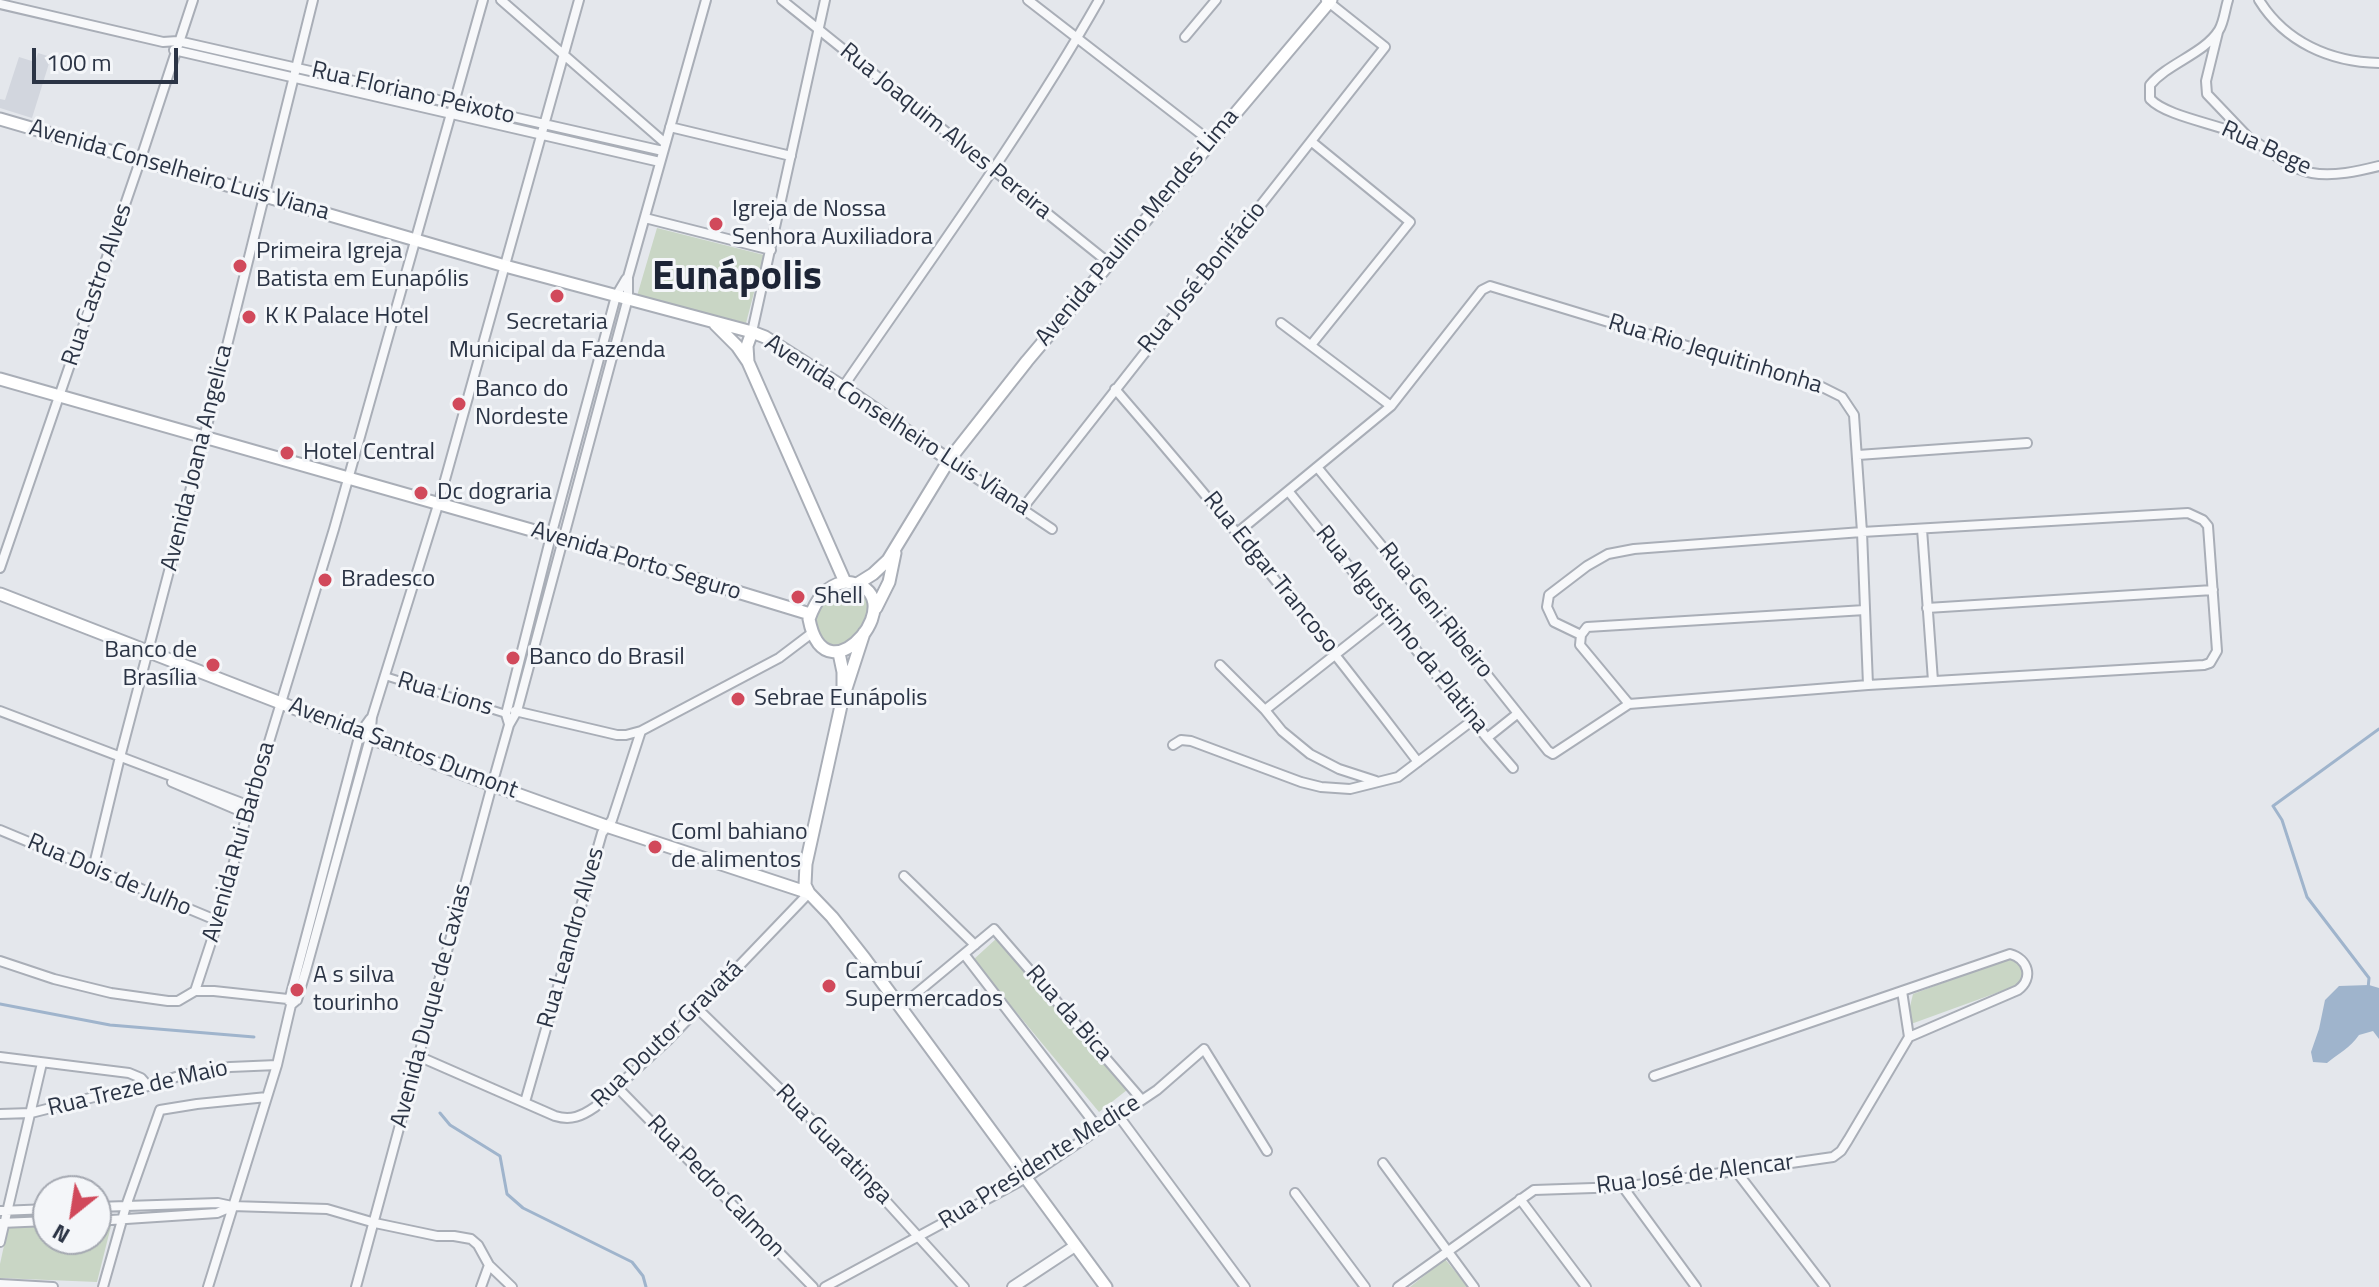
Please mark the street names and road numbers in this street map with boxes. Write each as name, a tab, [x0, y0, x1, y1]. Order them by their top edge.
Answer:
street label: Rua Joaquim Alves Pereira	[833, 38, 1057, 226]
street label: Rua Floriano Peixoto	[309, 57, 517, 131]
street label: Avenida Paulino Mendes Lima	[1030, 103, 1246, 353]
street label: Avenida Conselheiro Luis Viana	[26, 114, 332, 228]
street label: Rua Bege	[2216, 116, 2316, 182]
street label: Rua José Bonifácio	[1133, 196, 1273, 360]
street label: Rua Castro Alves	[57, 200, 139, 370]
street label: Rua Rio Jequitinhonha	[1605, 309, 1825, 401]
street label: Avenida Conselheiro Luis Viana	[759, 329, 1035, 523]
street label: Avenida Joana Angelica	[156, 342, 240, 574]
street label: Rua Edgar Trancoso	[1196, 487, 1344, 659]
street label: Avenida Porto Seguro	[528, 516, 744, 608]
street label: Rua Algustinho da Platina	[1308, 520, 1494, 740]
street label: Rua Geni Ribeiro	[1372, 537, 1498, 685]
street label: Rua Lions	[394, 667, 496, 723]
street label: Avenida Santos Dumont	[284, 692, 522, 806]
street label: Avenida Rui Barbosa	[198, 739, 282, 945]
street label: Rua Dois de Julho	[23, 828, 195, 924]
street label: Rua Leandro Alves	[532, 844, 612, 1032]
street label: Avenida Duque de Caxias	[386, 881, 478, 1131]
street label: Rua Doutor Gravatá	[586, 955, 750, 1115]
street label: Rua da Bica	[1019, 960, 1117, 1068]
street label: Rua Treze de Maio	[45, 1054, 231, 1124]
street label: Rua Guaratinga	[769, 1079, 897, 1211]
street label: Rua Presidente Medice	[934, 1089, 1146, 1237]
street label: Rua Pedro Calmon	[640, 1110, 790, 1264]
street label: Rua José de Alencar	[1595, 1149, 1795, 1201]

